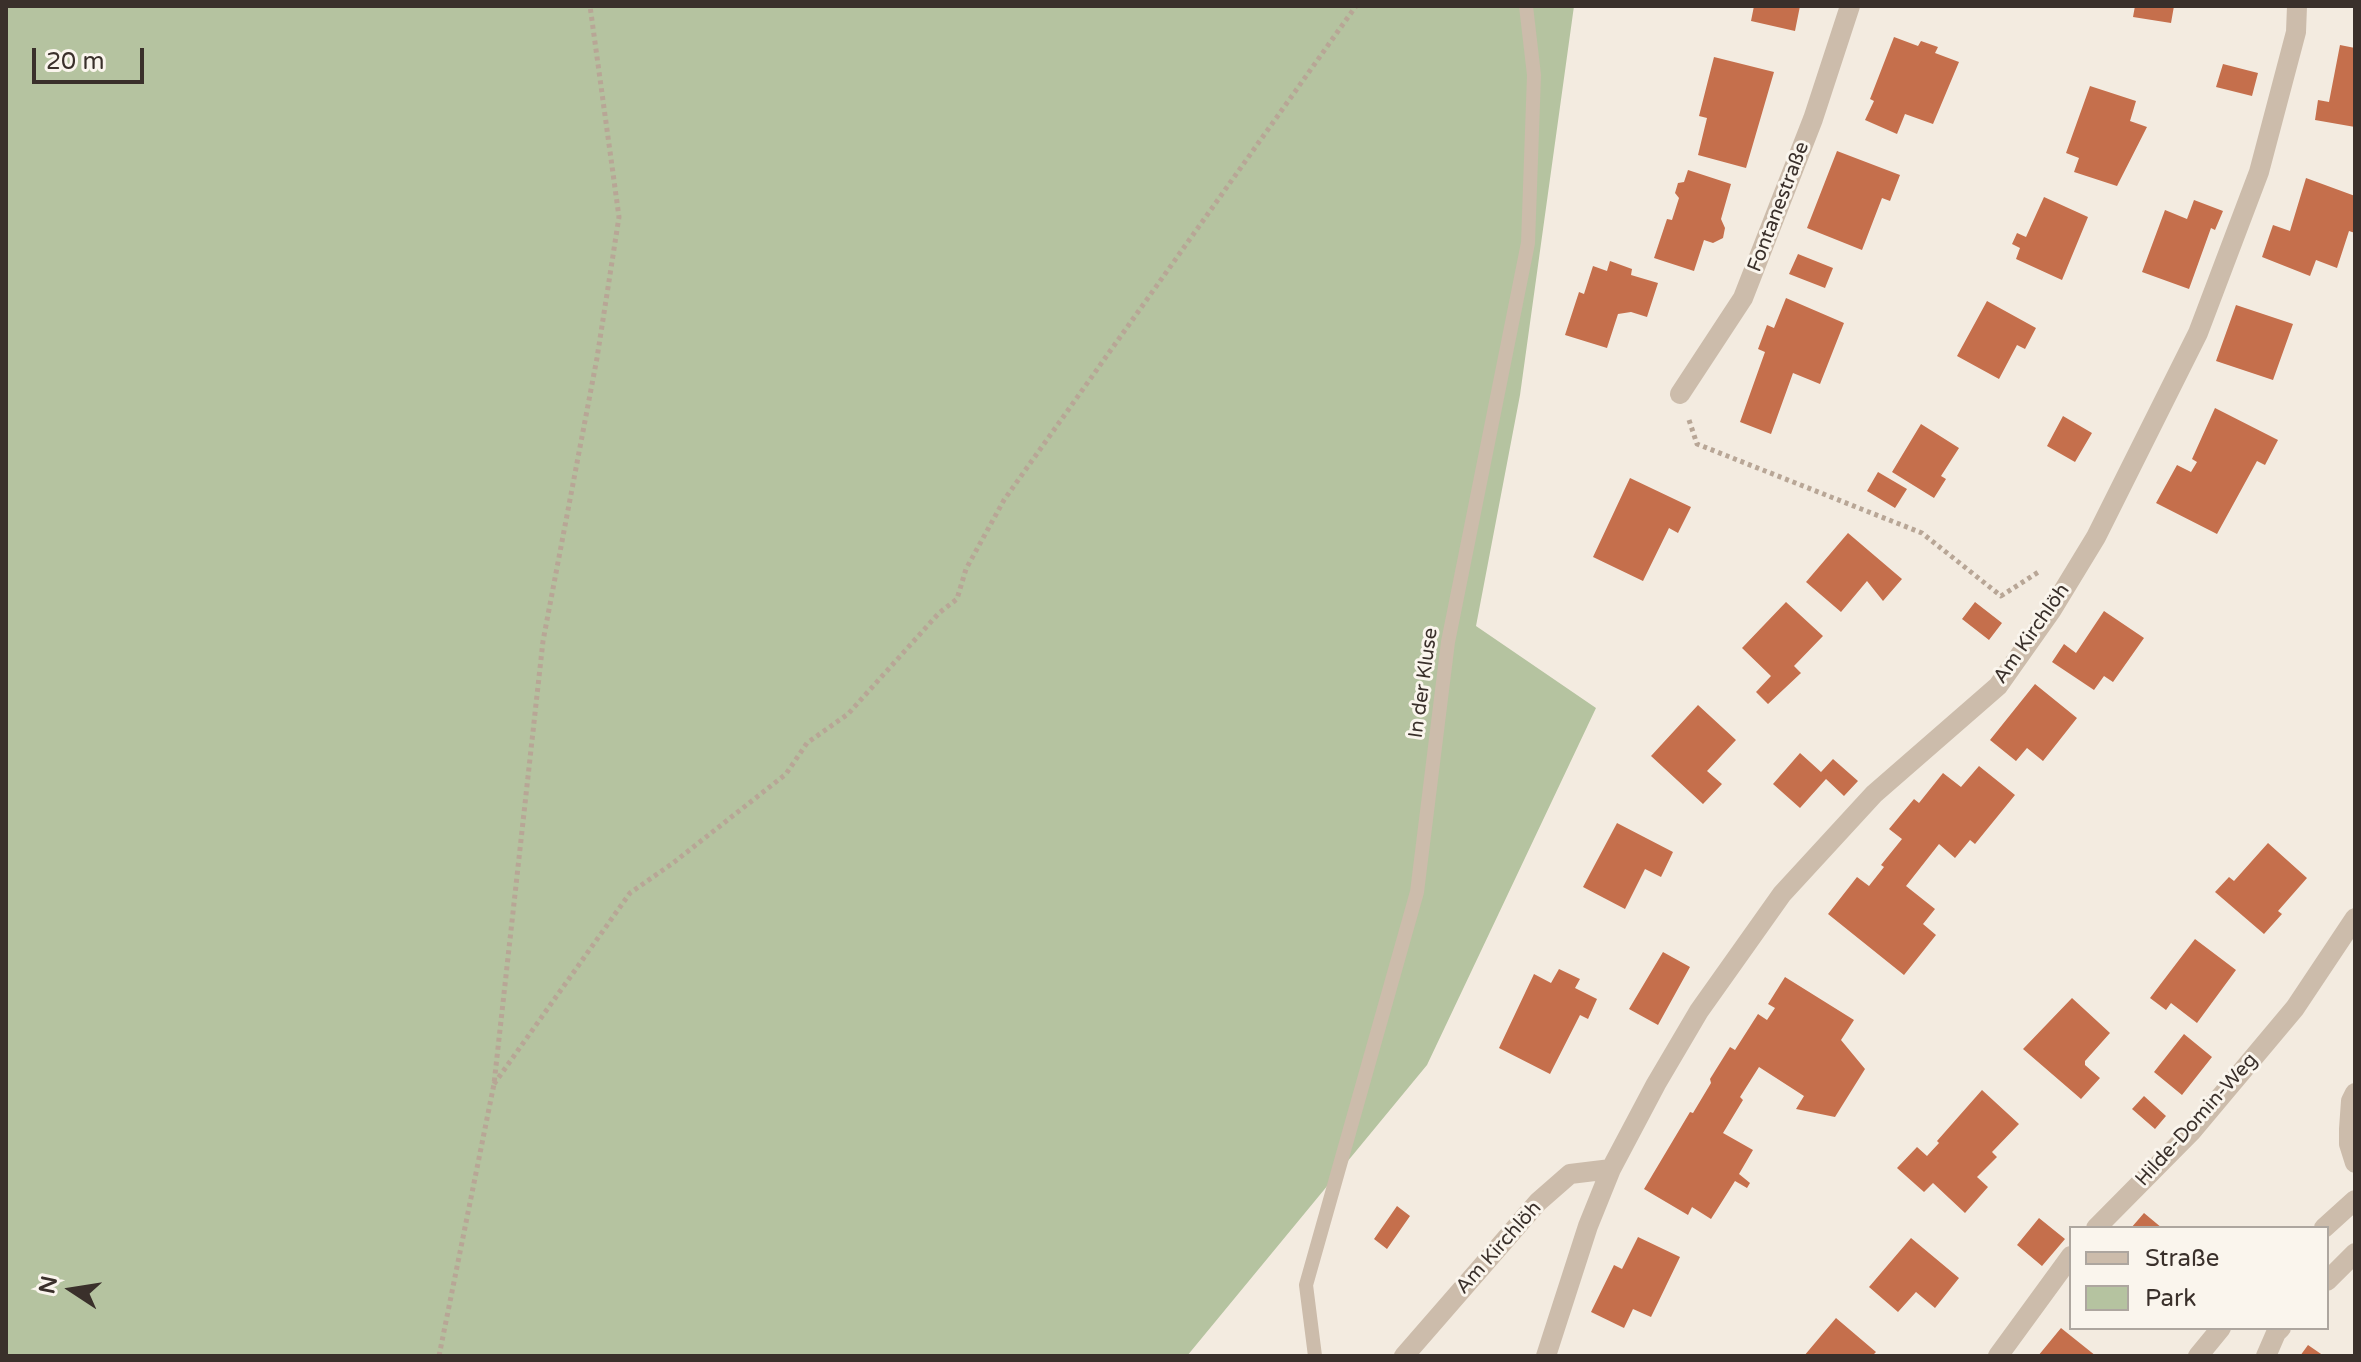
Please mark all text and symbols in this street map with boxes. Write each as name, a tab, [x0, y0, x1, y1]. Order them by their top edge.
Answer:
scale bar	[36, 32, 148, 82]
text: 20 m	[46, 47, 104, 76]
street label: Fontanestraße	[1743, 139, 1815, 275]
street label: Am Kirchlöh	[1989, 579, 2075, 689]
street label: In der Kluse	[1404, 626, 1444, 740]
street label: Hilde-Domin-Weg	[2131, 1049, 2263, 1191]
street label: Am Kirchlöh	[1451, 1197, 1547, 1299]
legend	[2069, 1226, 2329, 1330]
text: Straße	[2145, 1244, 2219, 1273]
north arrow	[32, 1250, 112, 1330]
text: N	[34, 1274, 63, 1296]
text: Park	[2145, 1284, 2196, 1313]

